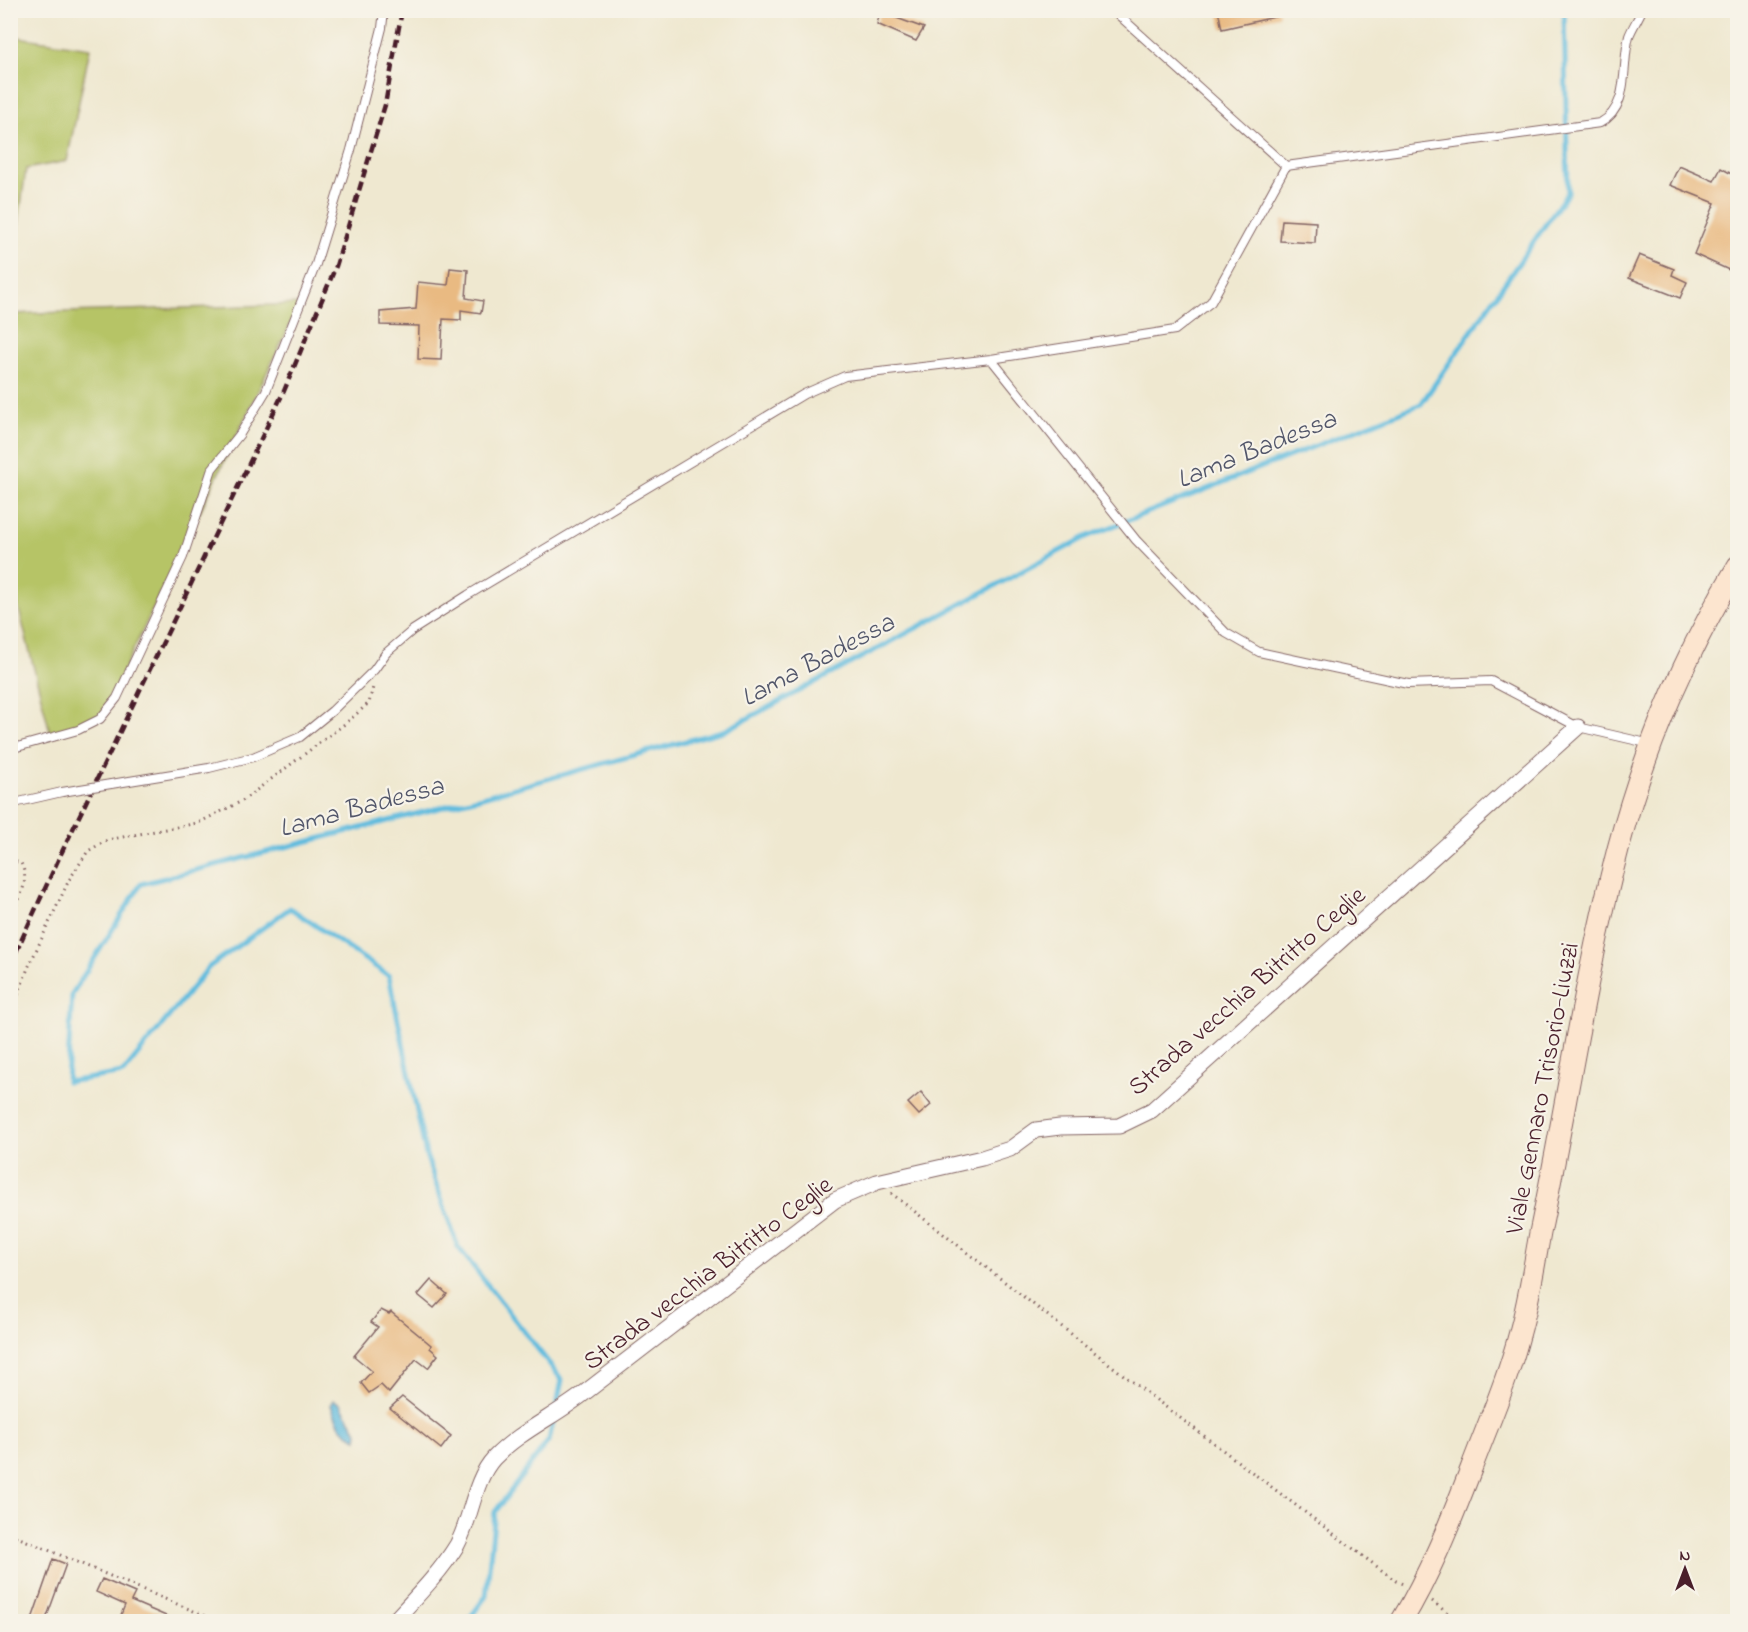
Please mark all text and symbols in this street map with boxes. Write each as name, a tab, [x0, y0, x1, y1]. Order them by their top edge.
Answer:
water label: Lama Badessa	[1171, 400, 1343, 500]
water label: Lama Badessa	[734, 604, 902, 718]
water label: Lama Badessa	[275, 768, 449, 849]
street label: Strada vecchia Bitritto Ceglie	[1121, 878, 1375, 1106]
street label: Viale Gennaro Trisorio-Liuzzi	[1497, 939, 1591, 1239]
street label: Strada vecchia Bitritto Ceglie	[576, 1167, 842, 1381]
north arrow	[1655, 1539, 1715, 1599]
text: N	[1680, 1544, 1691, 1568]

